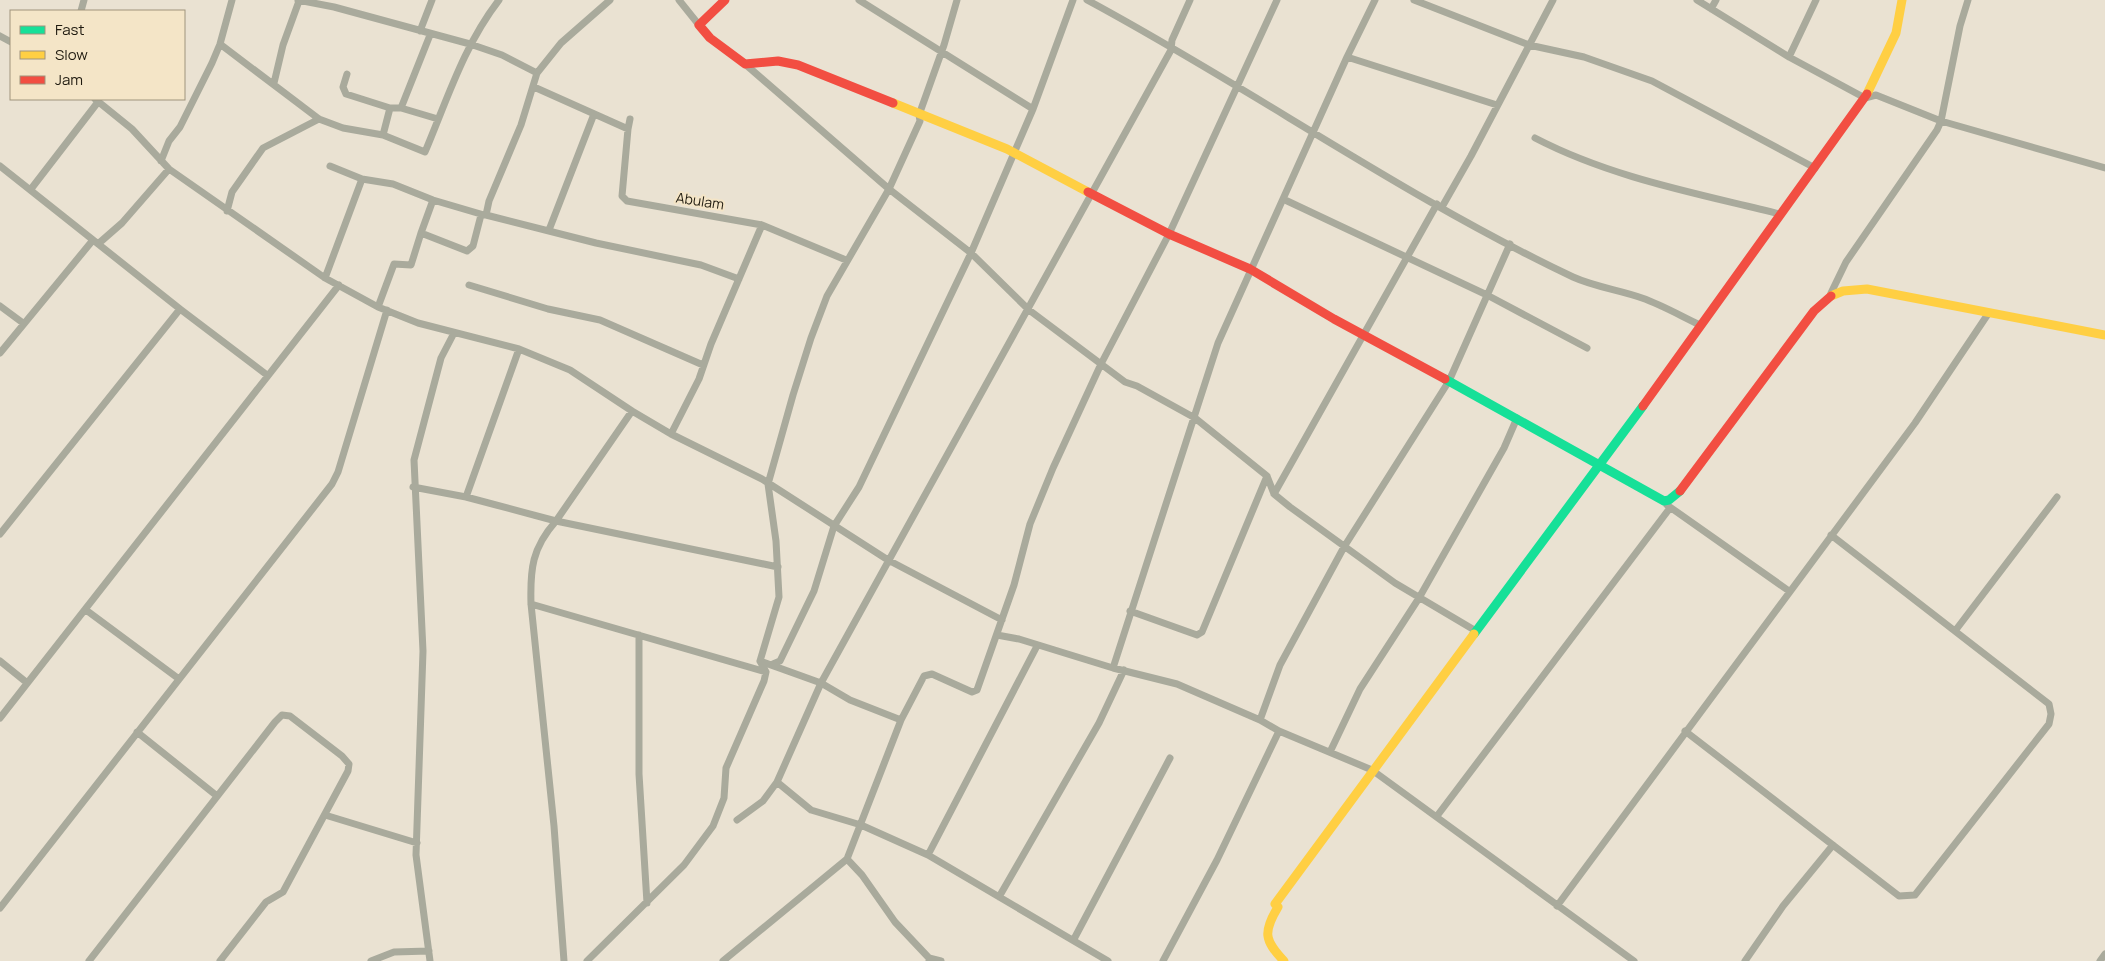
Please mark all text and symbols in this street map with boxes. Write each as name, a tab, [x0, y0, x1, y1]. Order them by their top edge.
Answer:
legend	[10, 10, 185, 100]
text: Fast	[55, 19, 84, 40]
text: Slow	[55, 44, 88, 65]
text: Jam	[55, 69, 83, 90]
street label: Abulam	[675, 187, 726, 214]

